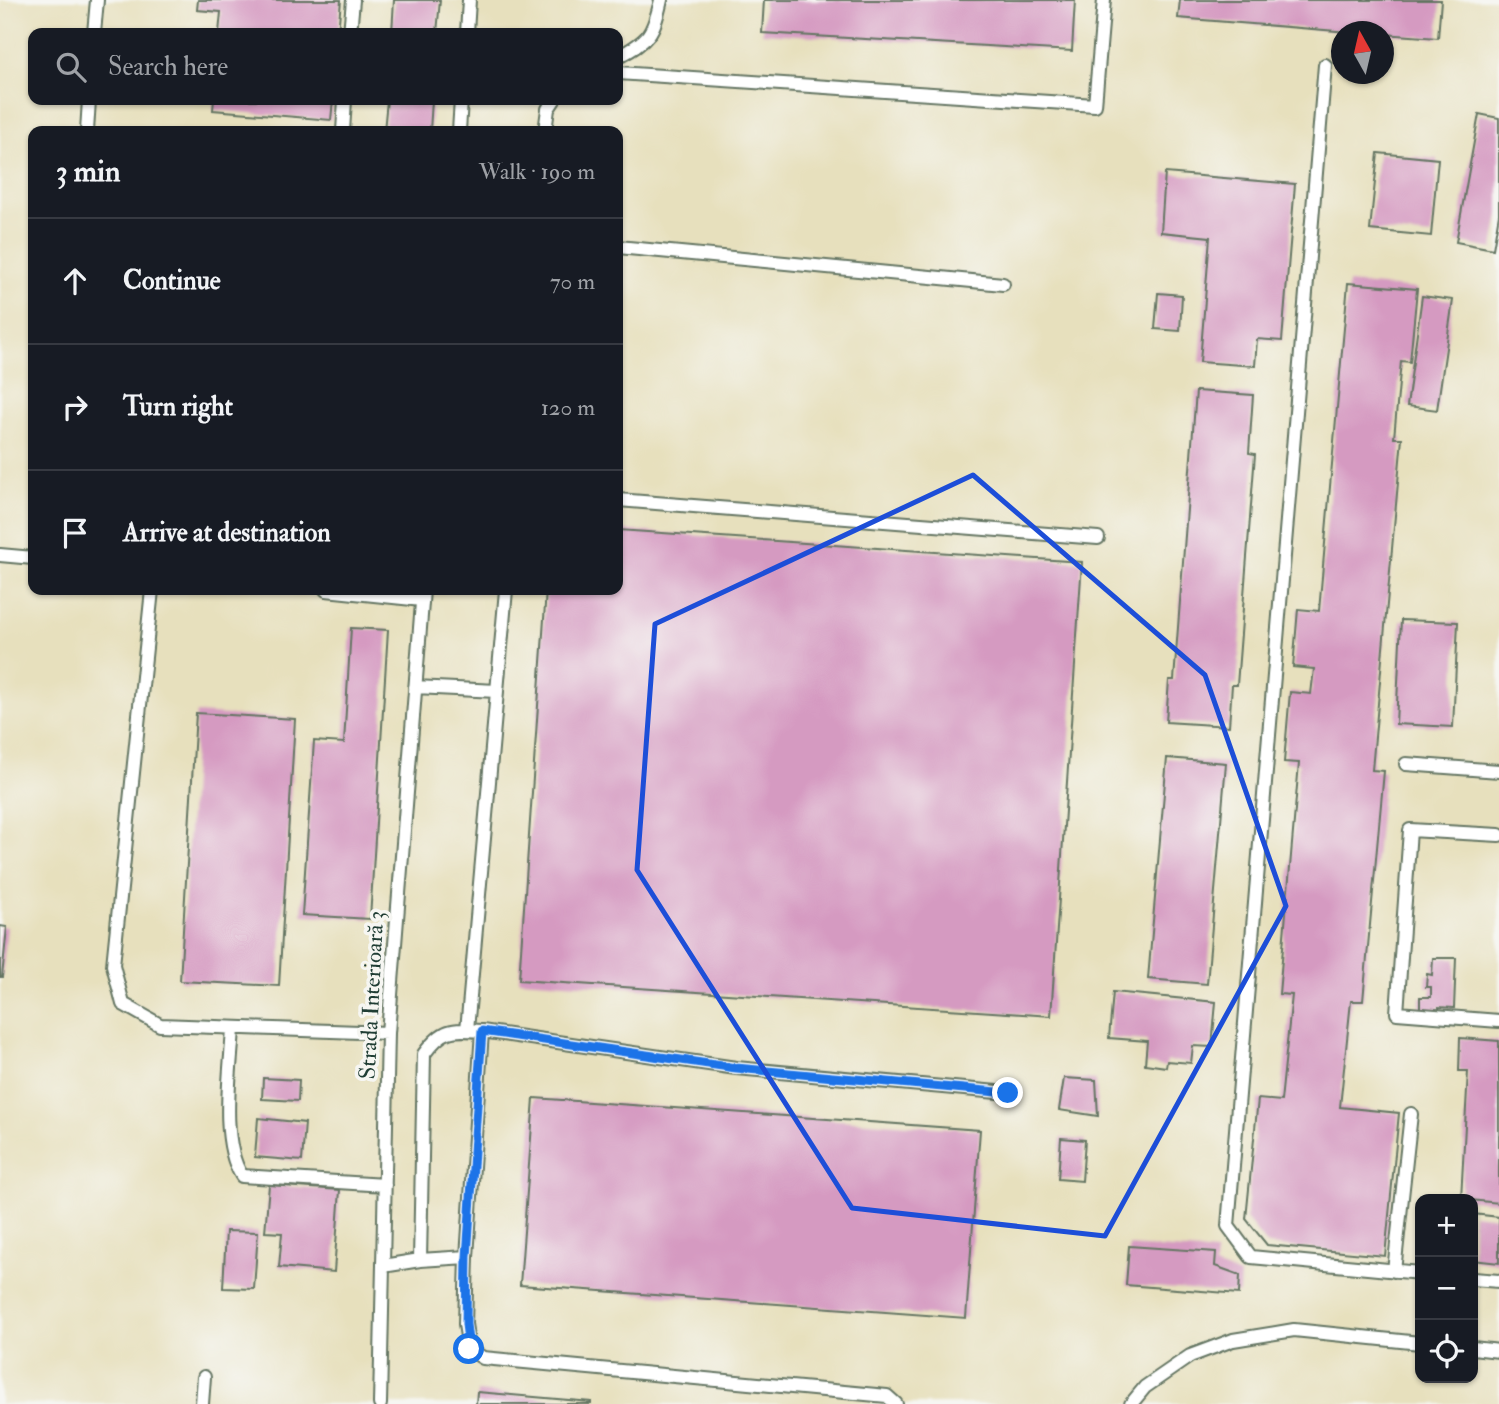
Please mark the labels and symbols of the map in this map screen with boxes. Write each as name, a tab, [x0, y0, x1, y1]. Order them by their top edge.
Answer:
north arrow	[1331, 21, 1394, 84]
street label: Strada Interioară 3	[353, 910, 390, 1080]
route end	[992, 1077, 1023, 1108]
route start	[453, 1333, 484, 1364]

